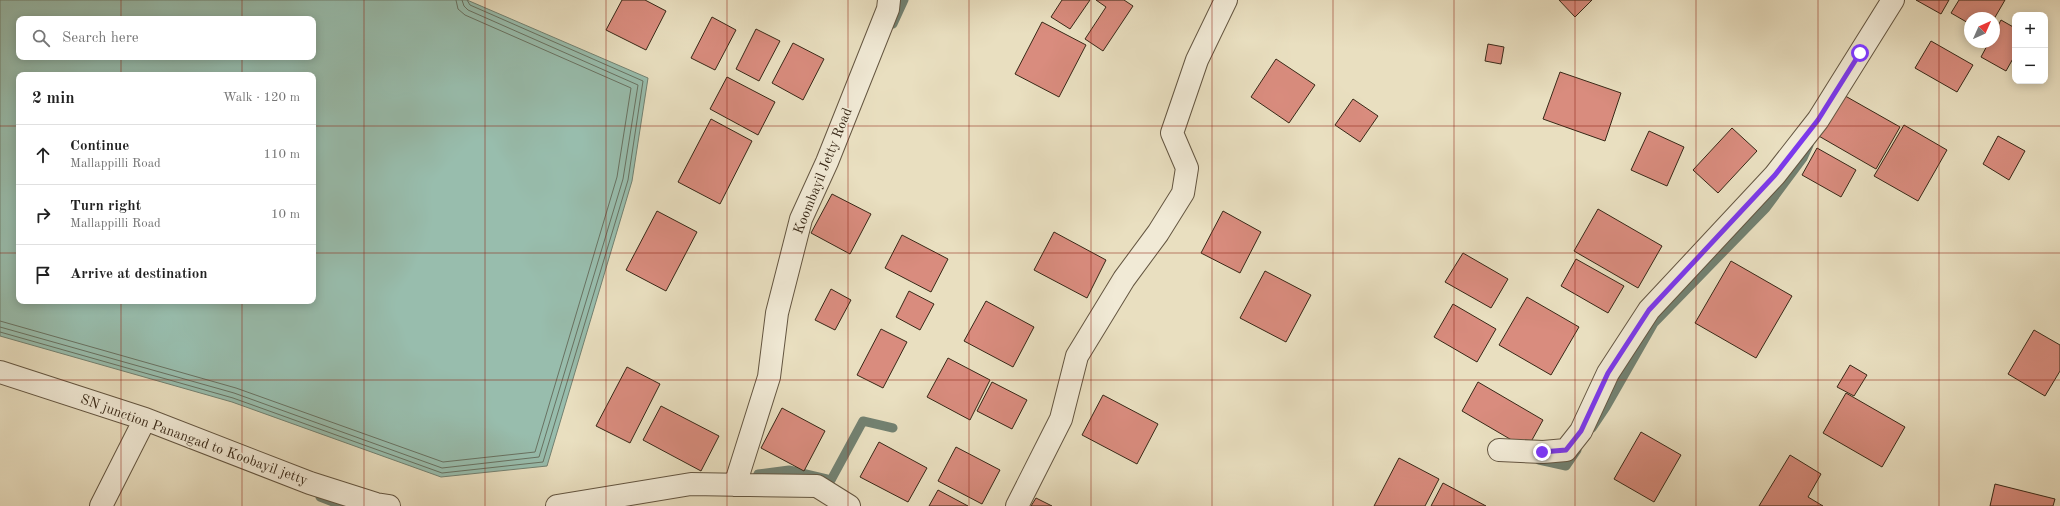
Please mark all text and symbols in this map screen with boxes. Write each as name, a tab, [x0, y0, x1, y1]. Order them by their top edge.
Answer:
north arrow	[1964, 12, 2000, 48]
map controls	[2012, 12, 2048, 84]
button: +	[2012, 12, 2048, 48]
search box	[16, 16, 316, 60]
icon: search	[30, 27, 52, 49]
text: Search here	[62, 31, 139, 46]
route start	[1851, 44, 1869, 62]
button: −	[2012, 48, 2048, 84]
text: 2 min	[32, 90, 75, 107]
text: Walk · 120 m	[223, 91, 300, 104]
street label: Koombayil Jetty Road	[791, 106, 855, 236]
text: Continue	[70, 139, 129, 154]
icon: ahead	[32, 144, 54, 166]
text: 110 m	[263, 148, 300, 161]
text: Mallappilli Road	[70, 157, 161, 170]
text: Turn right	[70, 199, 141, 214]
icon: right	[32, 204, 54, 226]
text: 10 m	[271, 208, 300, 221]
text: Mallappilli Road	[70, 217, 161, 230]
icon: arrive	[32, 264, 54, 286]
text: Arrive at destination	[70, 267, 208, 282]
street label: SN junction Panangad to Koobayil jetty	[78, 392, 310, 488]
route end	[1533, 443, 1551, 461]

